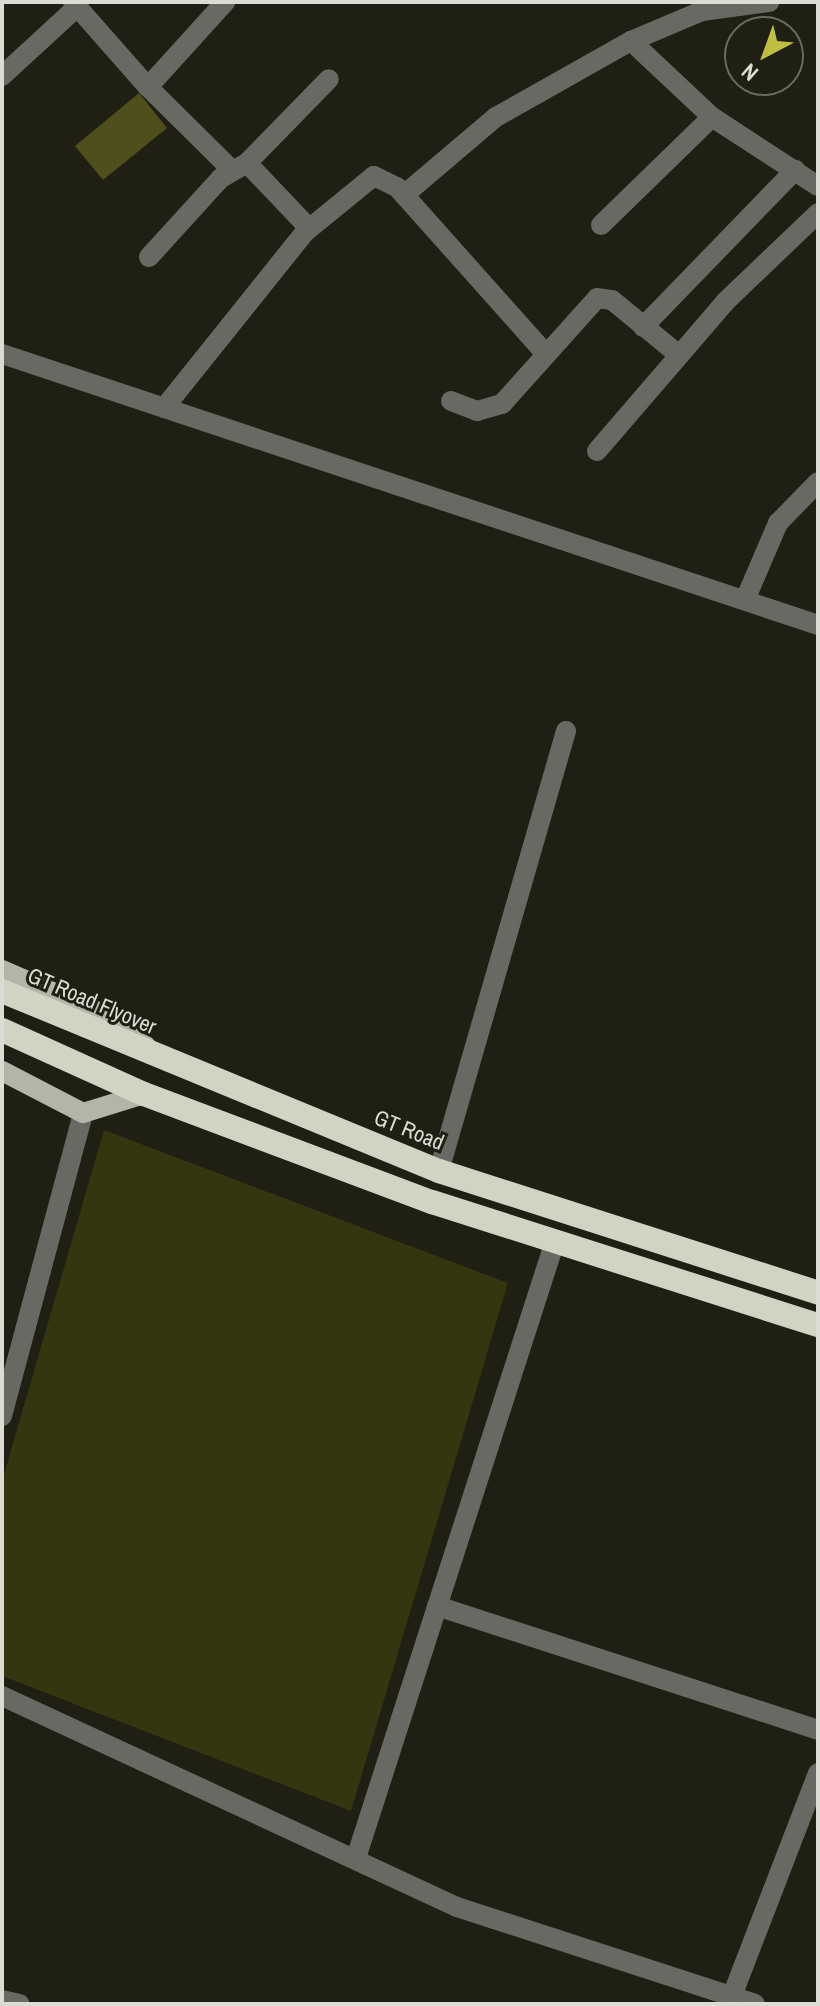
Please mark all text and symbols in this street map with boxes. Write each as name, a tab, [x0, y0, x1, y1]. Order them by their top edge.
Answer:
north arrow	[724, 16, 804, 96]
text: N	[735, 57, 764, 88]
street label: GT Road Flyover	[24, 962, 160, 1040]
street label: GT Road	[370, 1104, 448, 1156]

